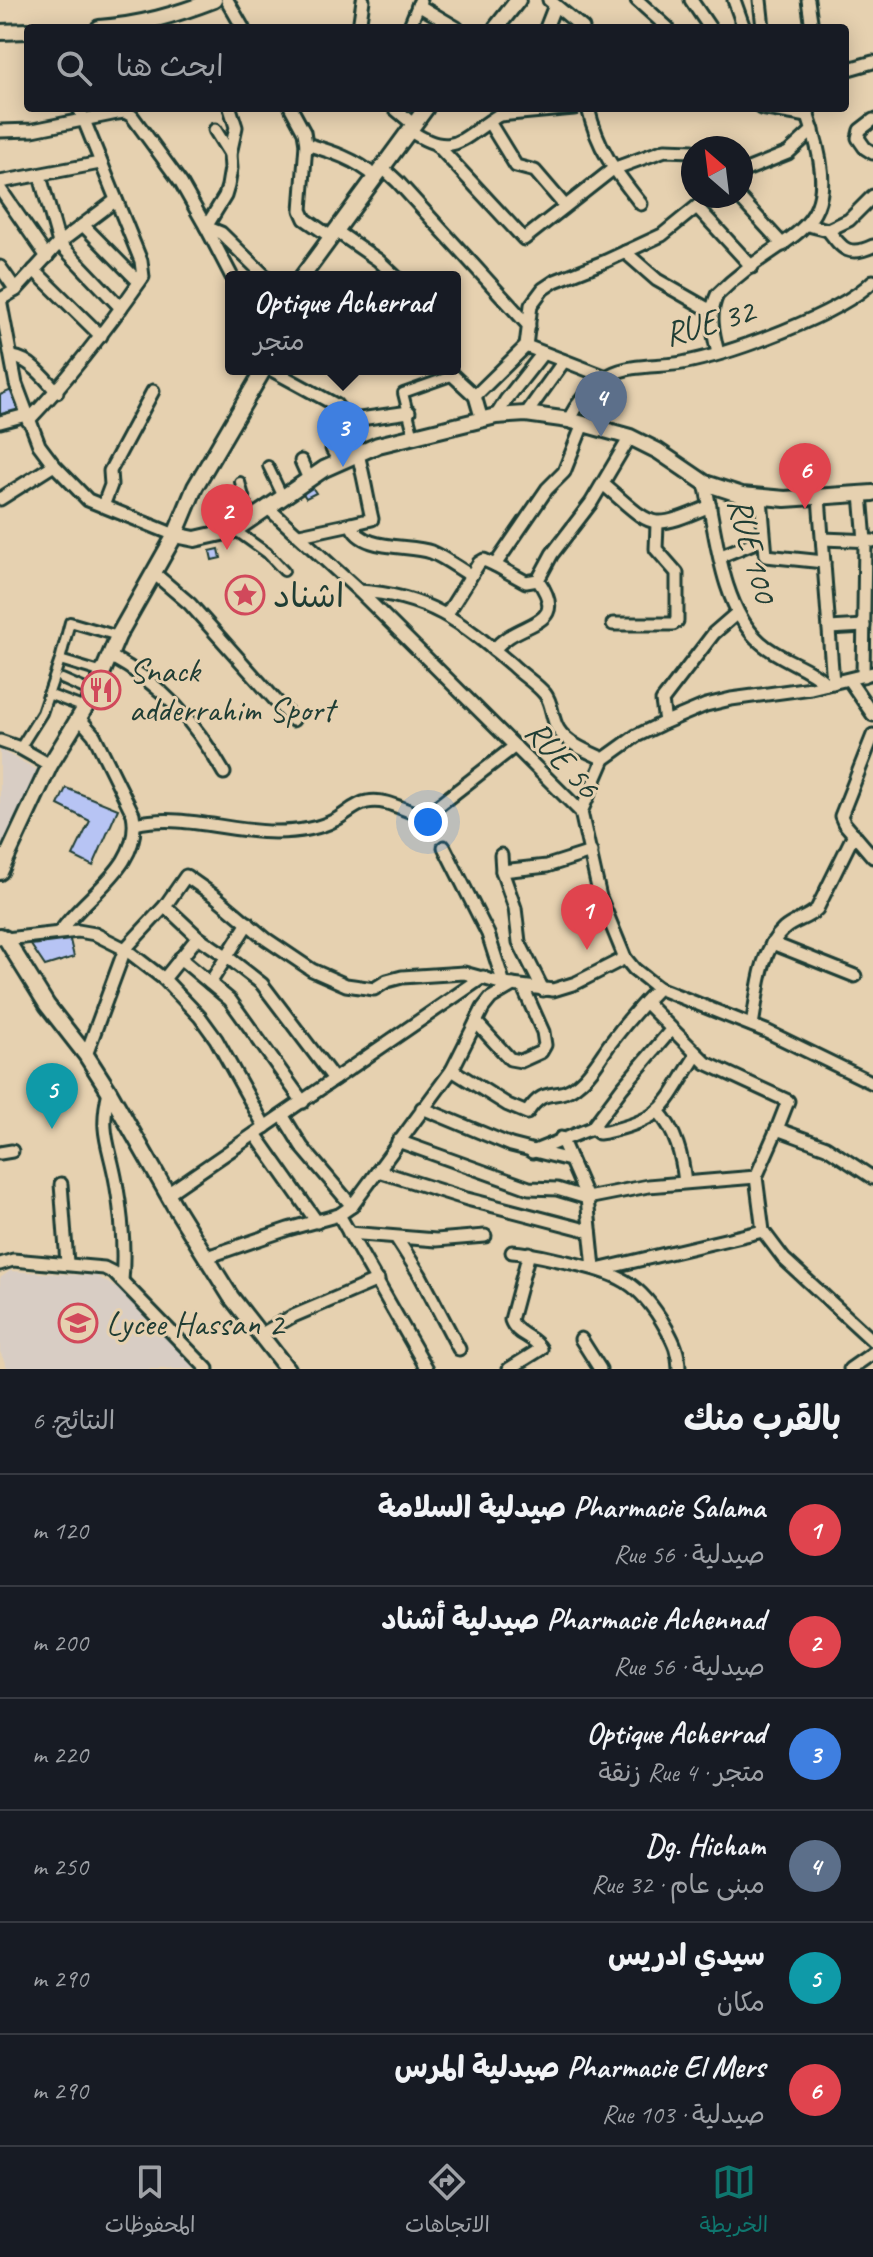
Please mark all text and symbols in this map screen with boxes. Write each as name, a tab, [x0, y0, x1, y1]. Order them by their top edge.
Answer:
search box	[24, 24, 849, 112]
icon: search	[52, 46, 96, 90]
text: ابحث هنا	[116, 47, 224, 85]
north arrow	[681, 136, 753, 208]
popup	[225, 271, 461, 375]
text: Optique Acherrad	[254, 283, 432, 321]
street label: RUE 32	[659, 288, 761, 355]
text: متجر	[254, 325, 305, 358]
pin: 4	[575, 371, 627, 437]
pin: 3	[317, 401, 369, 467]
pin: 6	[779, 443, 831, 509]
pin: 2	[201, 484, 253, 550]
street label: RUE 100	[718, 493, 788, 610]
place icon: اشناد	[224, 574, 266, 616]
place label: اشناد	[273, 574, 344, 617]
place label: Snack adderrahim Sport	[129, 649, 339, 731]
restaurant icon: Snack adderrahim Sport	[80, 669, 122, 711]
street label: RUE 56	[516, 711, 611, 809]
your location	[408, 802, 448, 842]
pin: 1	[561, 884, 613, 950]
pin: 5	[26, 1063, 78, 1129]
school or university icon: Lycee Hassan 2	[57, 1302, 99, 1344]
place label: Lycee Hassan 2	[106, 1302, 286, 1345]
text: بالقرب منك	[684, 1397, 841, 1440]
text: النتائج: 6	[32, 1404, 115, 1437]
text: Pharmacie Salama صيدلية السلامة	[378, 1488, 765, 1526]
text: 120 m	[32, 1514, 88, 1547]
text: 1	[809, 1514, 821, 1547]
text: صيدلية · Rue 56	[614, 1538, 765, 1571]
text: Pharmacie Achennad صيدلية أشناد	[381, 1600, 765, 1638]
text: 200 m	[32, 1626, 88, 1659]
text: 2	[809, 1626, 821, 1659]
text: صيدلية · Rue 56	[614, 1650, 765, 1683]
text: Optique Acherrad	[587, 1714, 765, 1752]
text: 220 m	[32, 1738, 88, 1771]
text: 3	[809, 1738, 821, 1771]
text: متجر · Rue 4 زنقة	[599, 1756, 765, 1789]
text: Dg. Hicham	[645, 1826, 765, 1864]
text: 250 m	[32, 1850, 88, 1883]
text: 4	[809, 1850, 821, 1883]
text: مبنى عام · Rue 32	[591, 1868, 765, 1901]
text: سيدي ادريس	[608, 1936, 765, 1974]
text: 290 m	[32, 1962, 88, 1995]
text: 5	[809, 1962, 821, 1995]
text: مكان	[717, 1986, 765, 2019]
text: Pharmacie El Mers صيدلية المرس	[395, 2048, 765, 2086]
text: 290 m	[32, 2074, 88, 2107]
text: 6	[809, 2074, 821, 2107]
text: صيدلية · Rue 103	[602, 2098, 765, 2131]
tab: المحفوظات	[105, 2160, 195, 2244]
tab: الاتجاهات	[405, 2160, 490, 2244]
tab: الخريطة	[700, 2160, 768, 2244]

